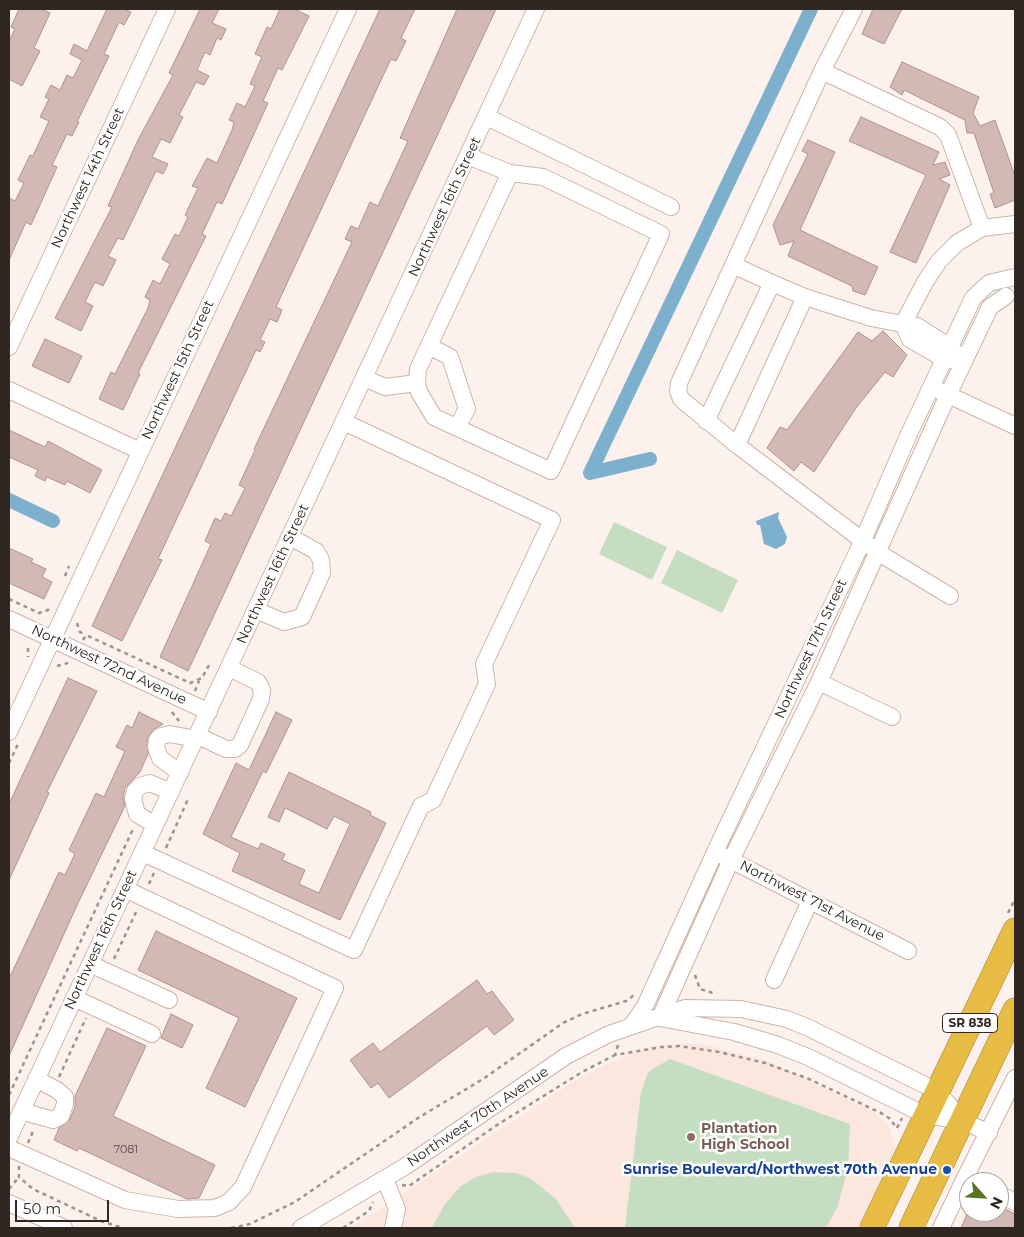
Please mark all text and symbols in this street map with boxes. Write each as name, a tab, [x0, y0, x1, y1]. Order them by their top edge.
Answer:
street label: Northwest 14th Street	[48, 105, 128, 251]
street label: Northwest 16th Street	[405, 134, 485, 280]
street label: Northwest 15th Street	[138, 298, 218, 442]
street label: Northwest 16th Street	[233, 501, 313, 647]
street label: Northwest 17th Street	[771, 577, 851, 721]
street label: Northwest 72nd Avenue	[29, 622, 189, 708]
street label: Northwest 71st Avenue	[737, 857, 887, 945]
street label: Northwest 16th Street	[61, 867, 141, 1013]
road number: SR 838	[942, 1014, 998, 1032]
street label: Northwest 70th Avenue	[404, 1063, 552, 1171]
place label: Plantation High School	[701, 1121, 789, 1154]
marker: Plantation High School	[685, 1131, 697, 1143]
house number: 7081	[114, 1143, 138, 1157]
place label: Sunrise Boulevard/Northwest 70th Avenue	[623, 1162, 937, 1178]
marker: Sunrise Boulevard/Northwest 70th Avenue	[941, 1164, 953, 1176]
north arrow	[959, 1172, 1009, 1222]
scale bar	[18, 1190, 111, 1222]
text: N	[986, 1194, 1007, 1212]
text: 50 m	[23, 1199, 61, 1218]

